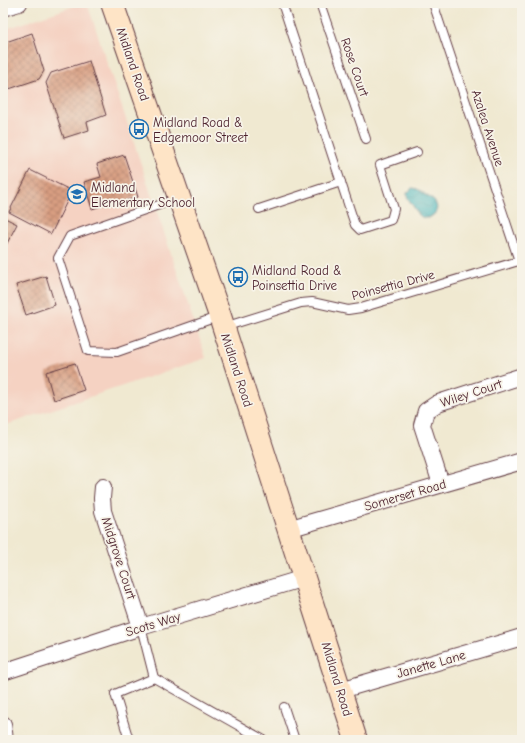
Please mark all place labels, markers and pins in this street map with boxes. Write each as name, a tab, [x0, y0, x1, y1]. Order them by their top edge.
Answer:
place label: Midland Road & Edgemoor Street	[153, 115, 249, 145]
bus stop icon: Midland Road & Edgemoor Street	[128, 118, 150, 140]
place label: Midland Elementary School	[91, 180, 195, 210]
school or university icon: Midland Elementary School	[66, 183, 88, 205]
place label: Midland Road & Poinsettia Drive	[252, 263, 342, 293]
bus stop icon: Midland Road & Poinsettia Drive	[227, 266, 249, 288]

